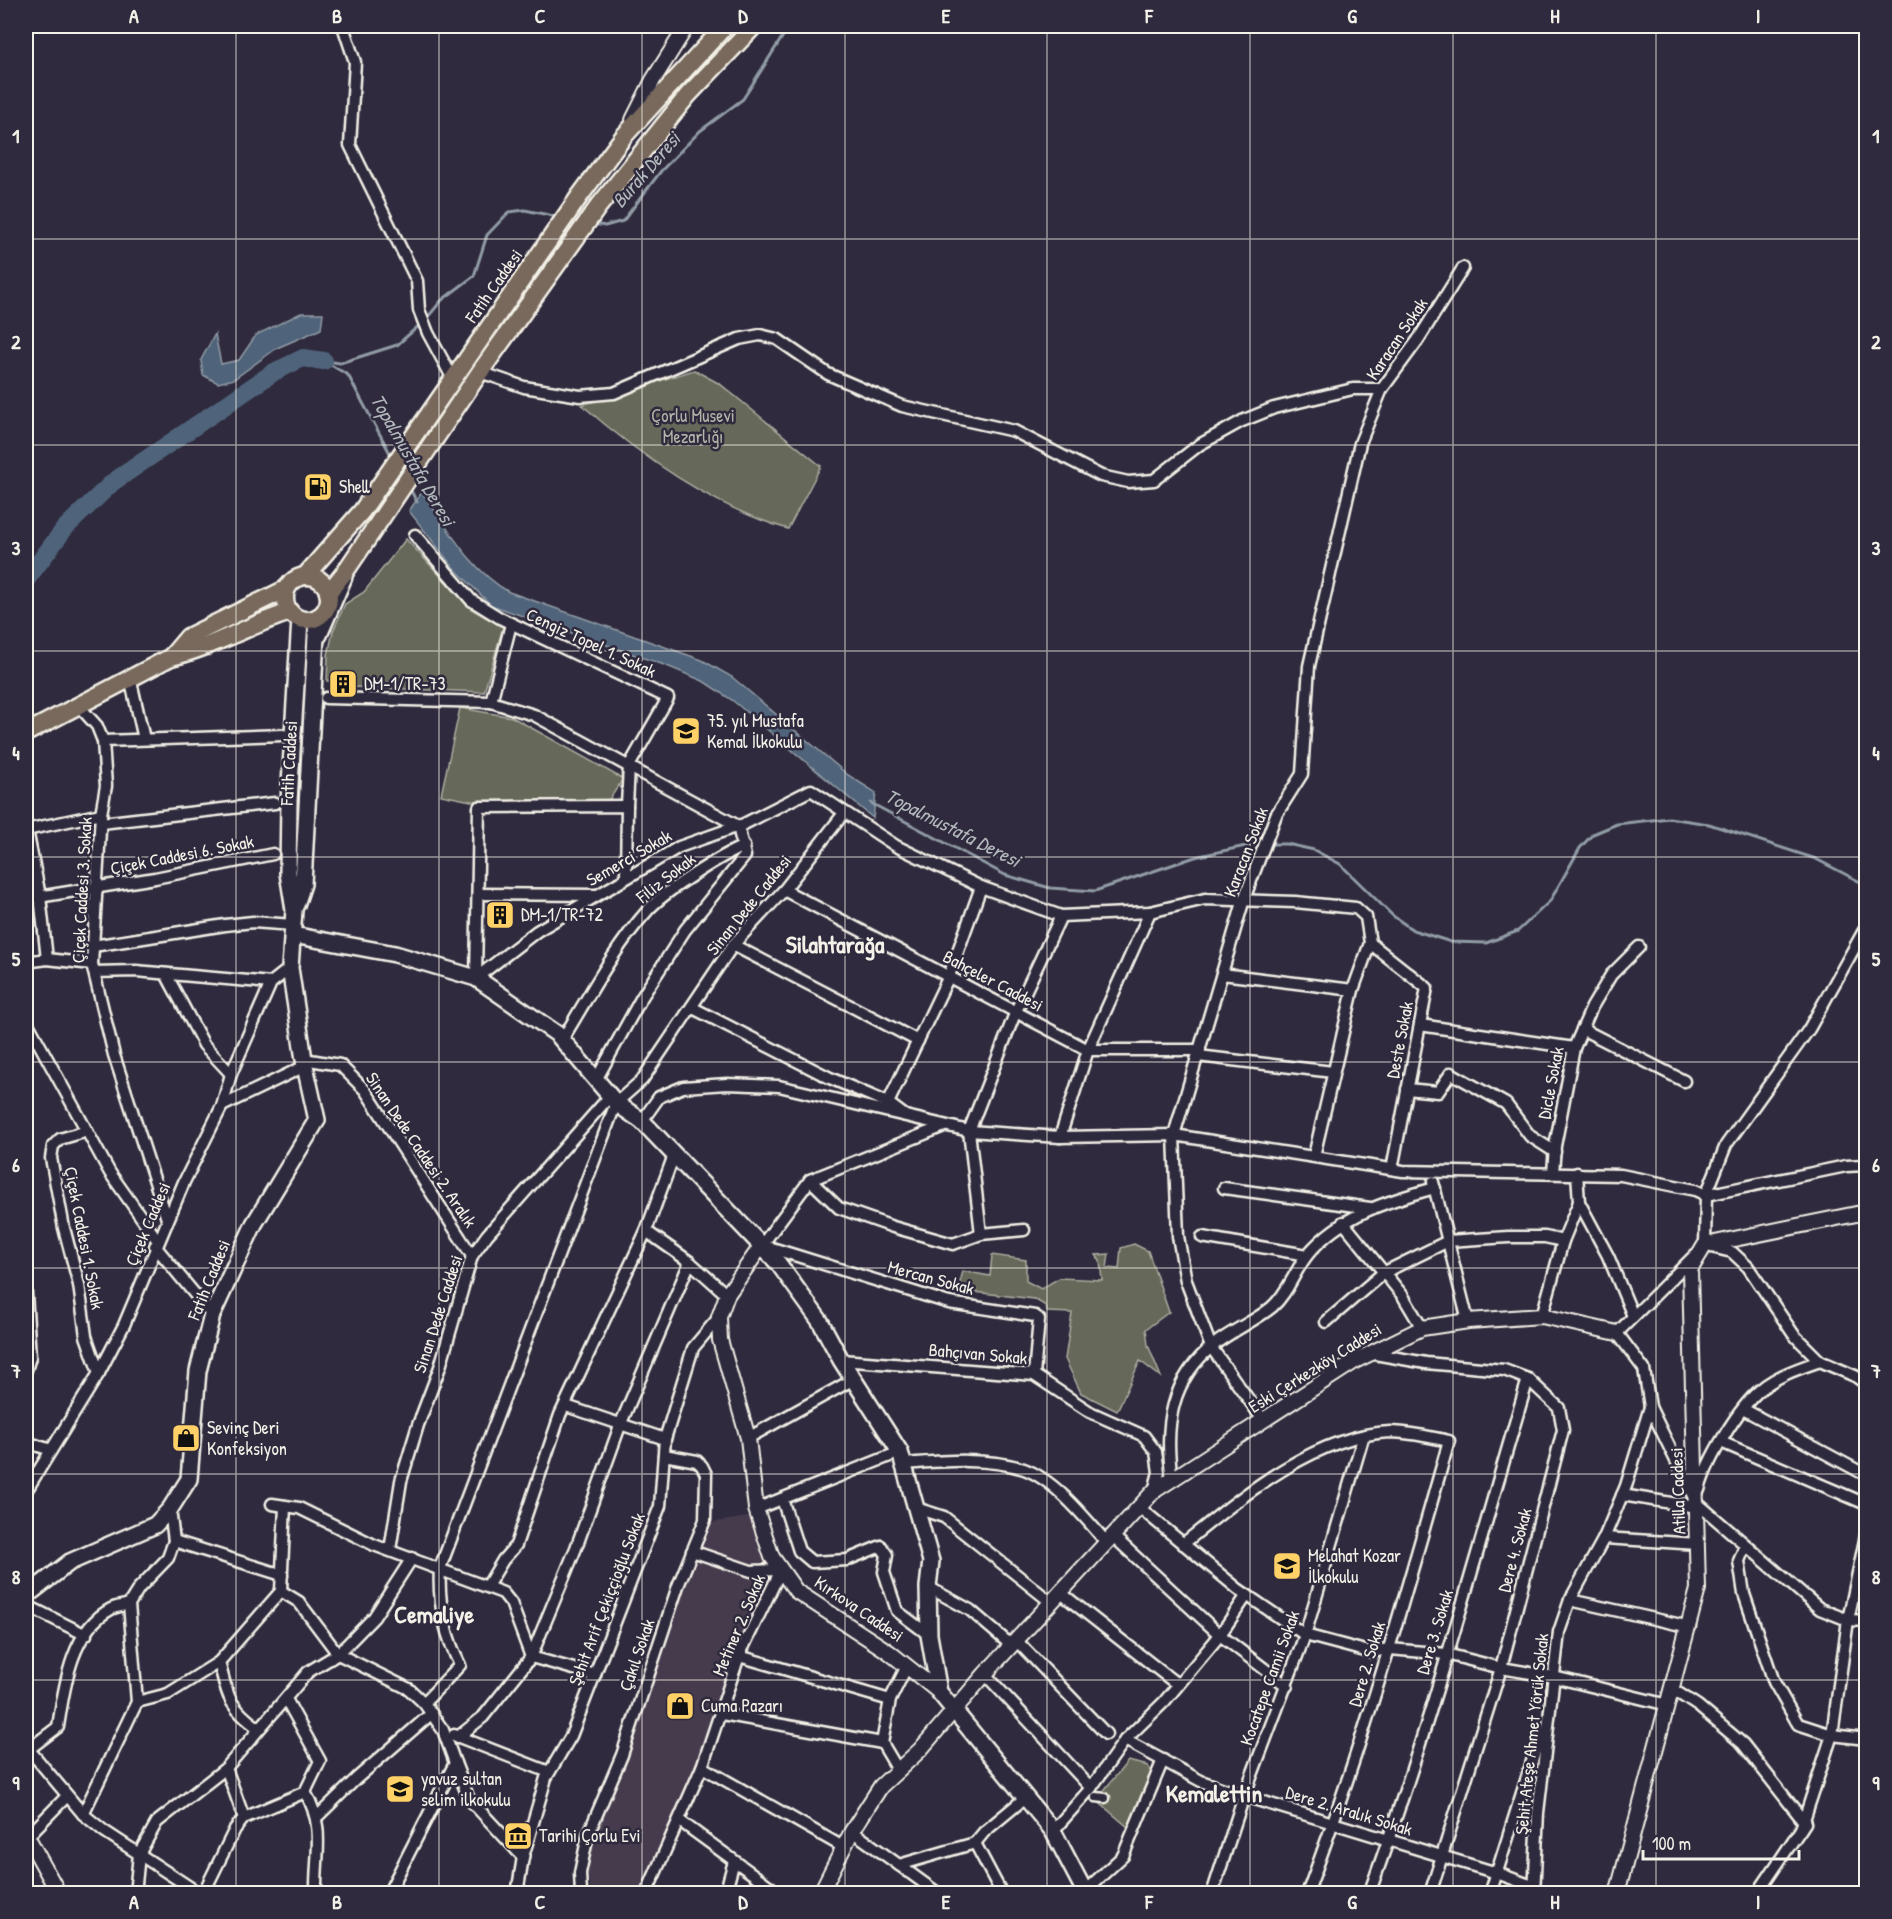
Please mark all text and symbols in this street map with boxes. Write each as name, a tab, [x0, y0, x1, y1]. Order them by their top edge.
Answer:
text: A	[129, 2, 139, 29]
text: B	[332, 2, 342, 29]
text: C	[535, 2, 546, 29]
text: D	[738, 2, 748, 29]
text: E	[942, 2, 951, 29]
text: F	[1144, 2, 1154, 29]
text: G	[1347, 2, 1357, 29]
text: H	[1550, 2, 1560, 29]
text: I	[1756, 2, 1760, 29]
text: 1	[12, 122, 20, 149]
text: 1	[1872, 122, 1880, 149]
water label: Burak Deresi	[605, 124, 688, 213]
street label: Fatih Caddesi	[458, 244, 528, 328]
street label: Karacan Sokak	[1360, 292, 1434, 385]
text: 2	[11, 328, 21, 355]
text: 2	[1871, 328, 1881, 355]
water label: Topalmustafa Deresi	[364, 389, 463, 533]
park label: Çorlu Musevi Mezarlığı	[651, 403, 735, 449]
fuel station icon: Shell	[302, 471, 334, 503]
place label: Shell	[339, 474, 370, 499]
text: 3	[12, 534, 21, 561]
text: 3	[1872, 534, 1881, 561]
street label: Cengiz Topel 1. Sokak	[522, 602, 661, 684]
building icon: DM-1/TR-73	[327, 668, 359, 700]
place label: DM-1/TR-73	[364, 671, 446, 696]
place label: 75. yıl Mustafa Kemal İlkokulu	[707, 708, 804, 754]
school or university icon: 75. yıl Mustafa Kemal İlkokulu	[670, 715, 702, 747]
street label: Fatih Caddesi	[274, 720, 303, 807]
text: 4	[12, 739, 20, 766]
text: 4	[1872, 739, 1880, 766]
water label: Topalmustafa Deresi	[881, 782, 1028, 875]
street label: Karacan Sokak	[1217, 803, 1274, 900]
street label: Çiçek Caddesi 3. Sokak	[65, 816, 98, 964]
street label: Semerci Sokak	[582, 823, 676, 892]
street label: Çiçek Caddesi 6. Sokak	[108, 828, 256, 881]
street label: Filiz Sokak	[630, 846, 701, 909]
street label: Sinan Dede Caddesi	[700, 849, 797, 960]
building icon: DM-1/TR-72	[484, 899, 516, 931]
place label: DM-1/TR-72	[521, 902, 603, 927]
district label: Silahtarağa	[786, 928, 885, 961]
street label: Bahçeler Caddesi	[939, 944, 1048, 1017]
text: 5	[12, 945, 21, 972]
text: 5	[1872, 945, 1881, 972]
street label: Deste Sokak	[1380, 999, 1419, 1080]
street label: Dicle Sokak	[1531, 1044, 1570, 1121]
street label: Sinan Dede Caddesi 2. Aralık	[360, 1067, 483, 1233]
text: 6	[12, 1151, 20, 1178]
text: 6	[1872, 1151, 1880, 1178]
street label: Çiçek Caddesi 1. Sokak	[58, 1164, 111, 1312]
street label: Çiçek Caddesi	[119, 1178, 176, 1270]
street label: Fatih Caddesi	[181, 1236, 236, 1325]
street label: Sinan Dede Caddesi	[407, 1252, 468, 1376]
street label: Mercan Sokak	[885, 1254, 978, 1301]
street label: Eski Çerkezköy Caddesi	[1243, 1317, 1386, 1419]
street label: Bahçıvan Sokak	[928, 1337, 1029, 1370]
text: 7	[10, 1357, 21, 1384]
text: 7	[1870, 1357, 1881, 1384]
place label: Sevinç Deri Konfeksiyon	[207, 1415, 287, 1461]
shop icon: Sevinç Deri Konfeksiyon	[170, 1422, 202, 1454]
street label: Atilla Caddesi	[1663, 1447, 1692, 1535]
street label: Dere 4. Sokak	[1491, 1504, 1538, 1595]
street label: Şehit Arif Çekiççioğlu Sokak	[562, 1508, 651, 1689]
place label: Melahat Kozar İlkokulu	[1308, 1543, 1401, 1589]
school or university icon: Melahat Kozar İlkokulu	[1271, 1550, 1303, 1582]
text: 8	[12, 1563, 21, 1590]
text: 8	[1872, 1563, 1881, 1590]
street label: Metiner 2. Sokak	[706, 1570, 771, 1680]
street label: Kırkova Caddesi	[810, 1570, 909, 1648]
street label: Dere 3. Sokak	[1410, 1586, 1459, 1677]
district label: Cemaliye	[394, 1598, 474, 1631]
street label: Kocatepe Camii Sokak	[1234, 1606, 1306, 1749]
street label: Çakıl Sokak	[613, 1615, 661, 1694]
street label: Dere 2. Sokak	[1342, 1618, 1391, 1710]
street label: Şehit Ateşe Ahmet Yörük Sokak	[1508, 1632, 1555, 1836]
shop icon: Cuma Pazarı	[664, 1690, 696, 1722]
place label: Cuma Pazarı	[701, 1693, 783, 1718]
place label: yavuz sultan selim ilkokulu	[421, 1766, 511, 1812]
text: 9	[12, 1769, 20, 1796]
text: 9	[1872, 1769, 1880, 1796]
school or university icon: yavuz sultan selim ilkokulu	[384, 1773, 416, 1805]
district label: Kemalettin	[1166, 1777, 1262, 1809]
street label: Dere 2. Aralık Sokak	[1283, 1779, 1416, 1842]
museum icon: Tarihi Çorlu Evi	[502, 1820, 534, 1852]
place label: Tarihi Çorlu Evi	[539, 1823, 641, 1848]
scale bar	[1643, 1823, 1799, 1861]
text: 100 m	[1652, 1831, 1691, 1856]
text: A	[129, 1888, 139, 1915]
text: B	[332, 1888, 342, 1915]
text: C	[535, 1888, 546, 1915]
text: D	[738, 1888, 748, 1915]
text: E	[942, 1888, 951, 1915]
text: F	[1144, 1888, 1154, 1915]
text: G	[1347, 1888, 1357, 1915]
text: H	[1550, 1888, 1560, 1915]
text: I	[1756, 1888, 1760, 1915]

